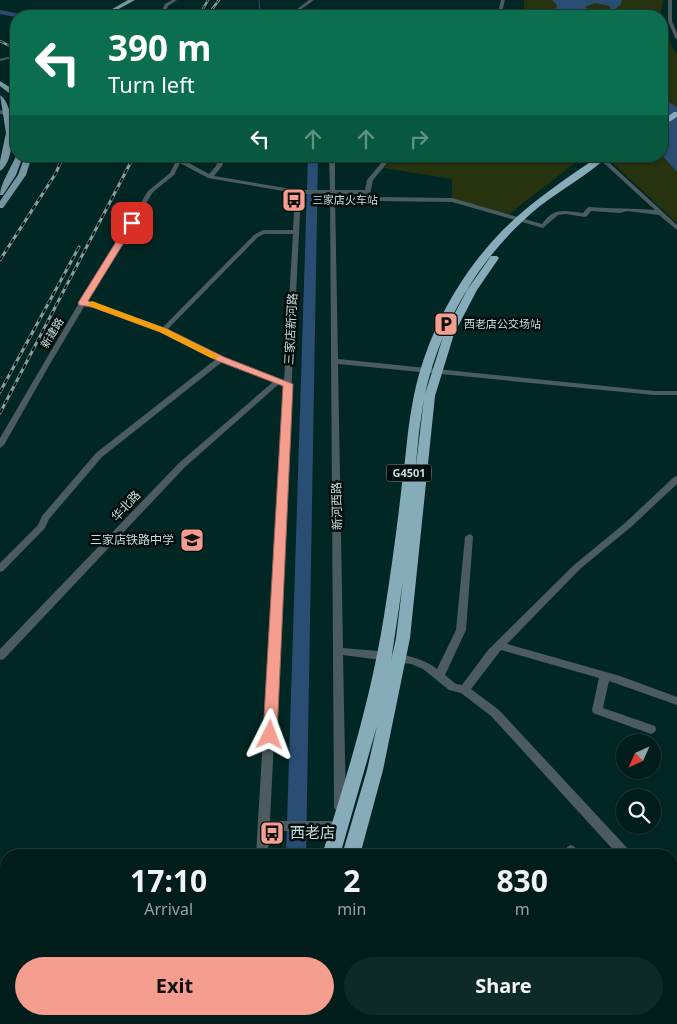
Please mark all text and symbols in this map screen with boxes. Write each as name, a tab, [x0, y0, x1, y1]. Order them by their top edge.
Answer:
text: 390 m	[108, 24, 211, 71]
icon: left	[25, 30, 90, 95]
text: Turn left	[108, 69, 195, 99]
icon: left	[246, 125, 274, 153]
icon: ahead	[299, 125, 327, 153]
icon: ahead	[352, 125, 380, 153]
icon: right	[405, 125, 433, 153]
bus stop icon: 三家店火车站	[281, 187, 307, 213]
place label: 三家店火车站	[312, 192, 378, 207]
pin	[111, 202, 153, 244]
icon: arrive	[118, 209, 146, 237]
street label: 三家店新河路	[280, 293, 301, 365]
parking icon: 西老店公交场站	[433, 311, 459, 337]
street label: 新建路	[37, 315, 66, 351]
place label: 西老店公交场站	[464, 316, 541, 331]
road number: G4501	[386, 464, 432, 482]
street label: 新河西路	[328, 482, 345, 530]
street label: 华北路	[107, 487, 144, 525]
school or university icon: 三家店铁路中学	[179, 527, 205, 553]
place label: 三家店铁路中学	[90, 531, 174, 548]
position arrow	[243, 708, 295, 760]
north arrow	[616, 734, 661, 779]
map controls	[616, 734, 661, 834]
button: search	[616, 789, 661, 834]
bus stop icon: 西老店	[259, 820, 285, 846]
place label: 西老店	[290, 822, 335, 842]
text: 17:10	[130, 860, 207, 901]
text: 2	[343, 860, 360, 901]
text: 830	[496, 860, 548, 901]
text: Arrival	[144, 898, 193, 920]
text: min	[337, 898, 366, 920]
text: m	[515, 898, 530, 920]
button: Exit	[15, 957, 334, 1015]
button: Share	[344, 957, 663, 1015]

